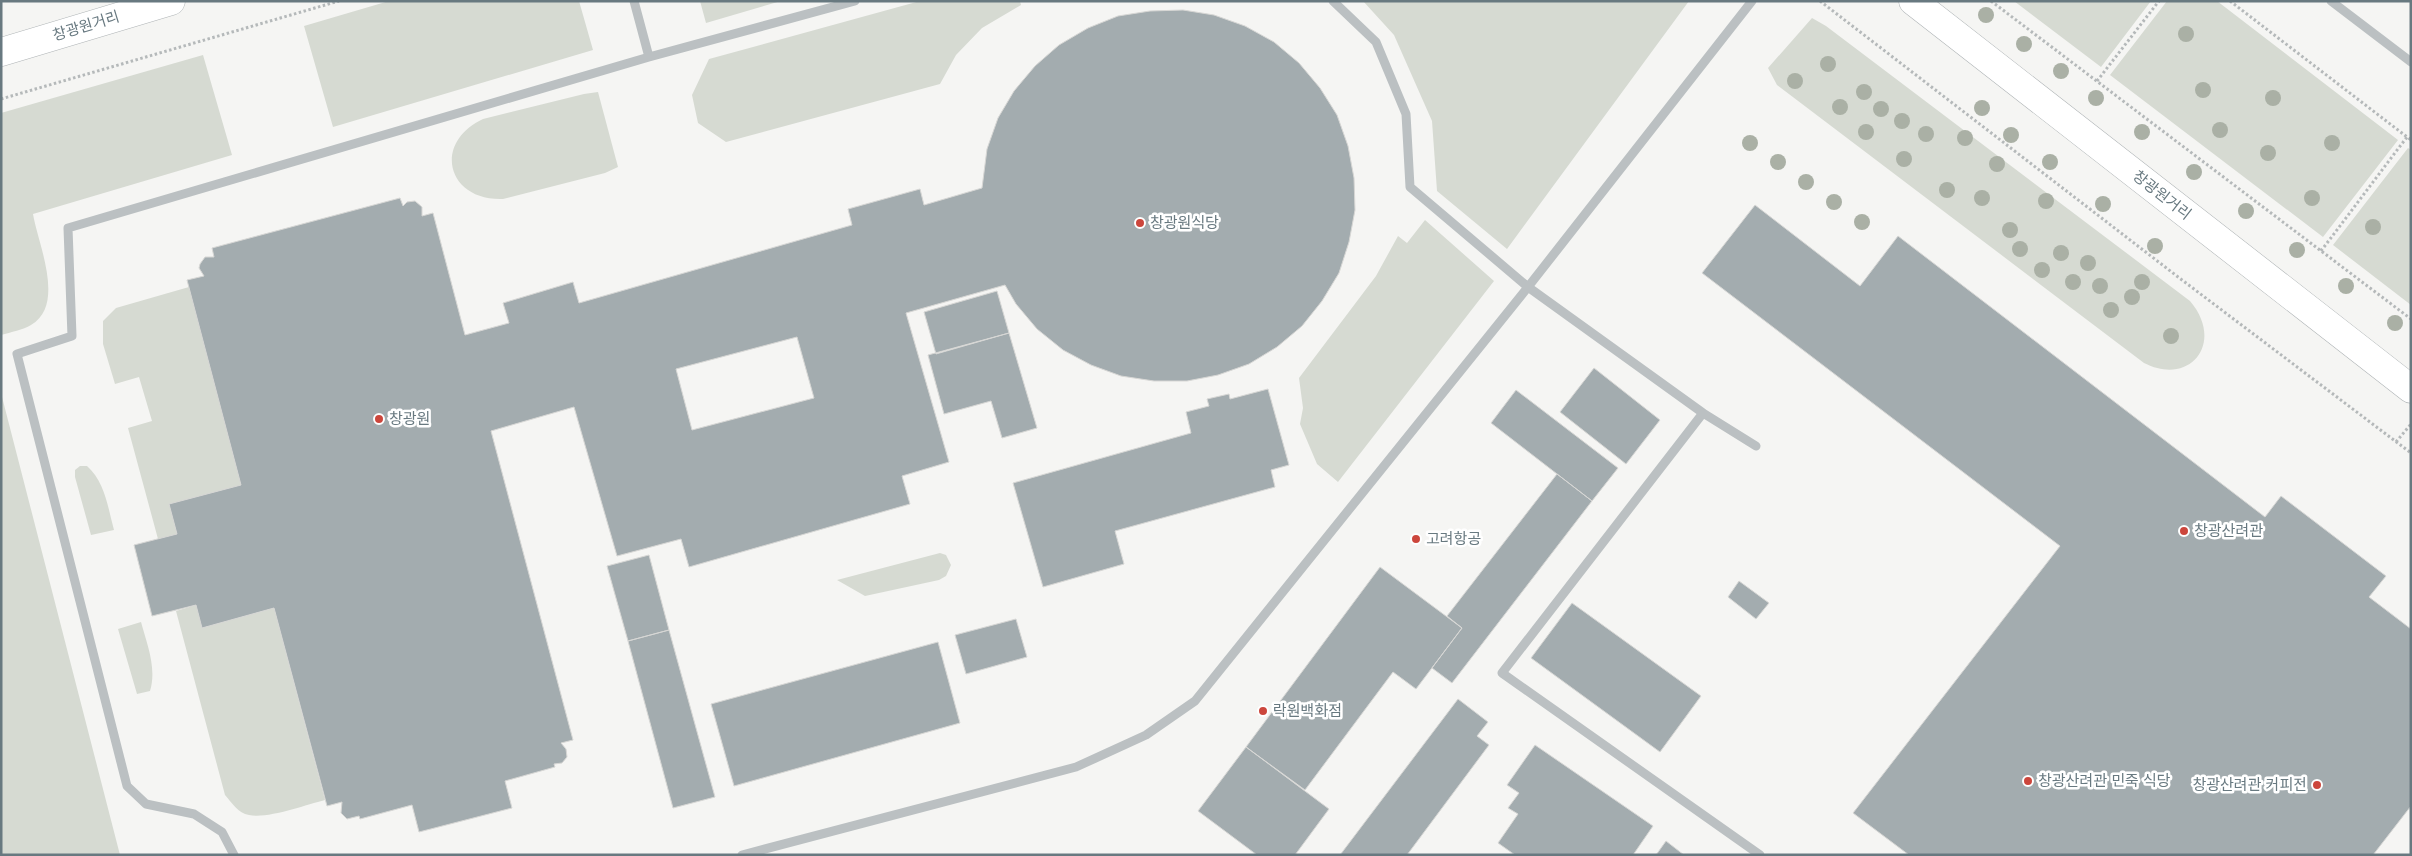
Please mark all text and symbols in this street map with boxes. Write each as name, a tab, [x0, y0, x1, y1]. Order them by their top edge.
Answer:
street label: 창광원거리	[50, 7, 121, 44]
street label: 창광원거리	[2130, 167, 2195, 223]
place label: 창광원식당	[1150, 214, 1219, 231]
marker: 창광원식당	[1134, 217, 1146, 229]
place label: 창광원	[389, 410, 430, 427]
marker: 창광원	[373, 413, 385, 425]
place label: 창광산려관	[2194, 522, 2263, 539]
marker: 창광산려관	[2178, 525, 2190, 537]
place label: 고려항공	[1426, 530, 1481, 547]
marker: 고려항공	[1410, 533, 1422, 545]
place label: 락원백화점	[1273, 702, 1342, 719]
marker: 락원백화점	[1257, 705, 1269, 717]
place label: 창광산려관 민죽 식당	[2038, 772, 2171, 789]
marker: 창광산려관 민죽 식당	[2022, 775, 2034, 787]
place label: 창광산려관 커피전	[2192, 776, 2307, 793]
marker: 창광산려관 커피전	[2311, 779, 2323, 791]

